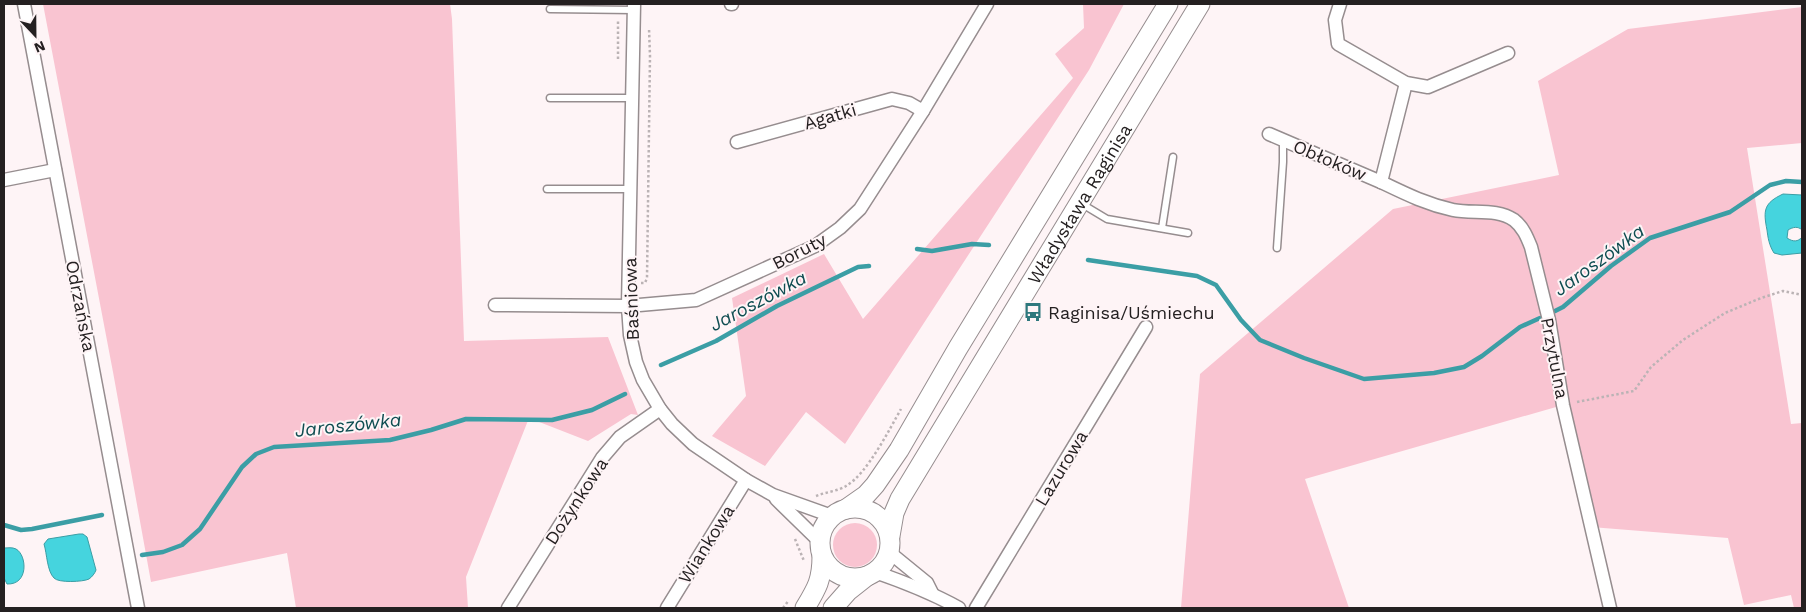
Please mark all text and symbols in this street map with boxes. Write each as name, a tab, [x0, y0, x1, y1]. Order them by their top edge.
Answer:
north arrow	[10, 10, 60, 60]
text: N	[32, 38, 48, 56]
street label: Agatki	[801, 98, 859, 134]
street label: Władysława Raginisa	[1023, 120, 1136, 287]
street label: Obłoków	[1290, 135, 1370, 185]
water label: Jaroszówka	[1549, 219, 1649, 301]
street label: Boruty	[768, 228, 830, 273]
street label: Baśniowa	[619, 257, 643, 341]
street label: Odrzańska	[62, 258, 100, 354]
water label: Jaroszówka	[705, 266, 811, 336]
bus stop icon: Raginisa/Uśmiechu	[1022, 301, 1044, 323]
place label: Raginisa/Uśmiechu	[1048, 302, 1215, 323]
street label: Przytulna	[1537, 315, 1573, 401]
water label: Jaroszówka	[294, 408, 403, 442]
street label: Lazurowa	[1030, 426, 1092, 510]
street label: Dożynkowa	[540, 454, 612, 548]
street label: Wiankowa	[674, 501, 738, 587]

